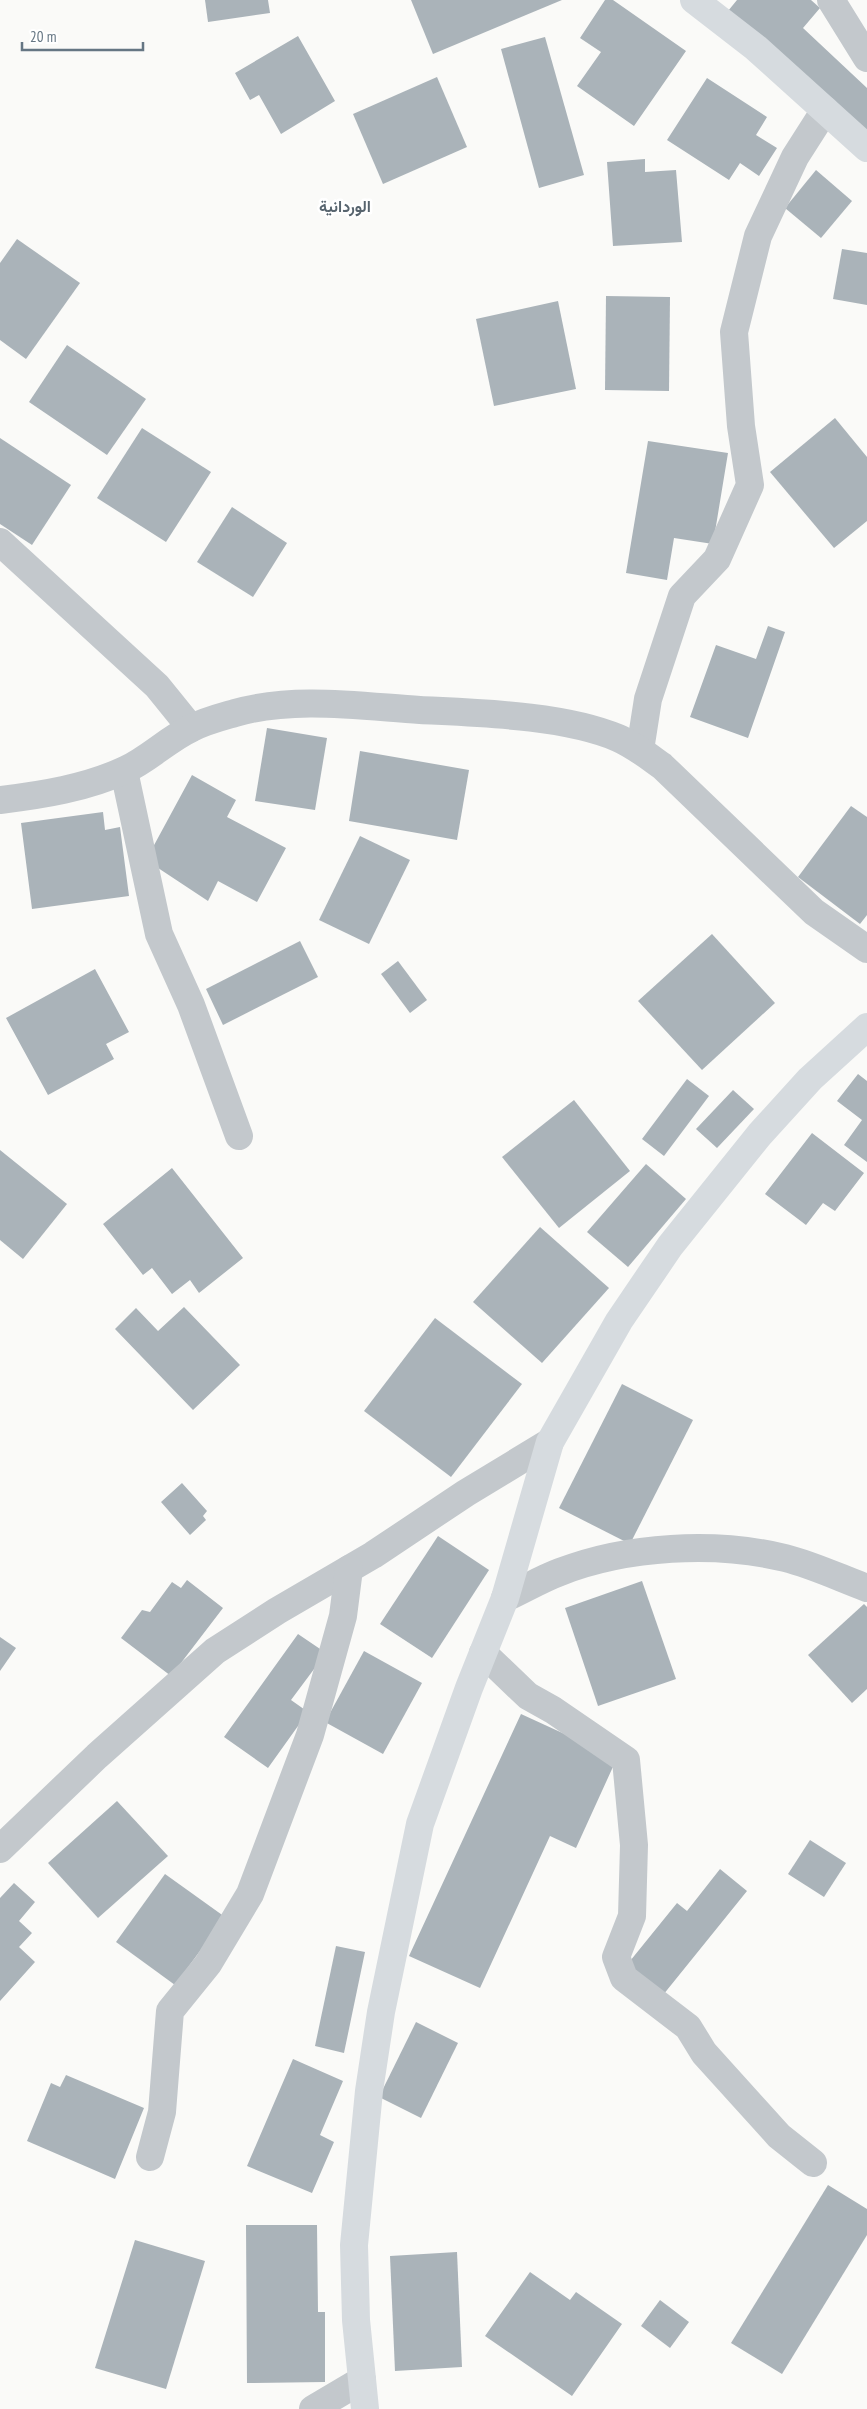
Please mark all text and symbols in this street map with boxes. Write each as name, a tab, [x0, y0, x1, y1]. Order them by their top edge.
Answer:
scale bar	[22, 20, 144, 52]
text: 20 m	[30, 27, 56, 46]
district label: الوردانية	[319, 196, 371, 217]

